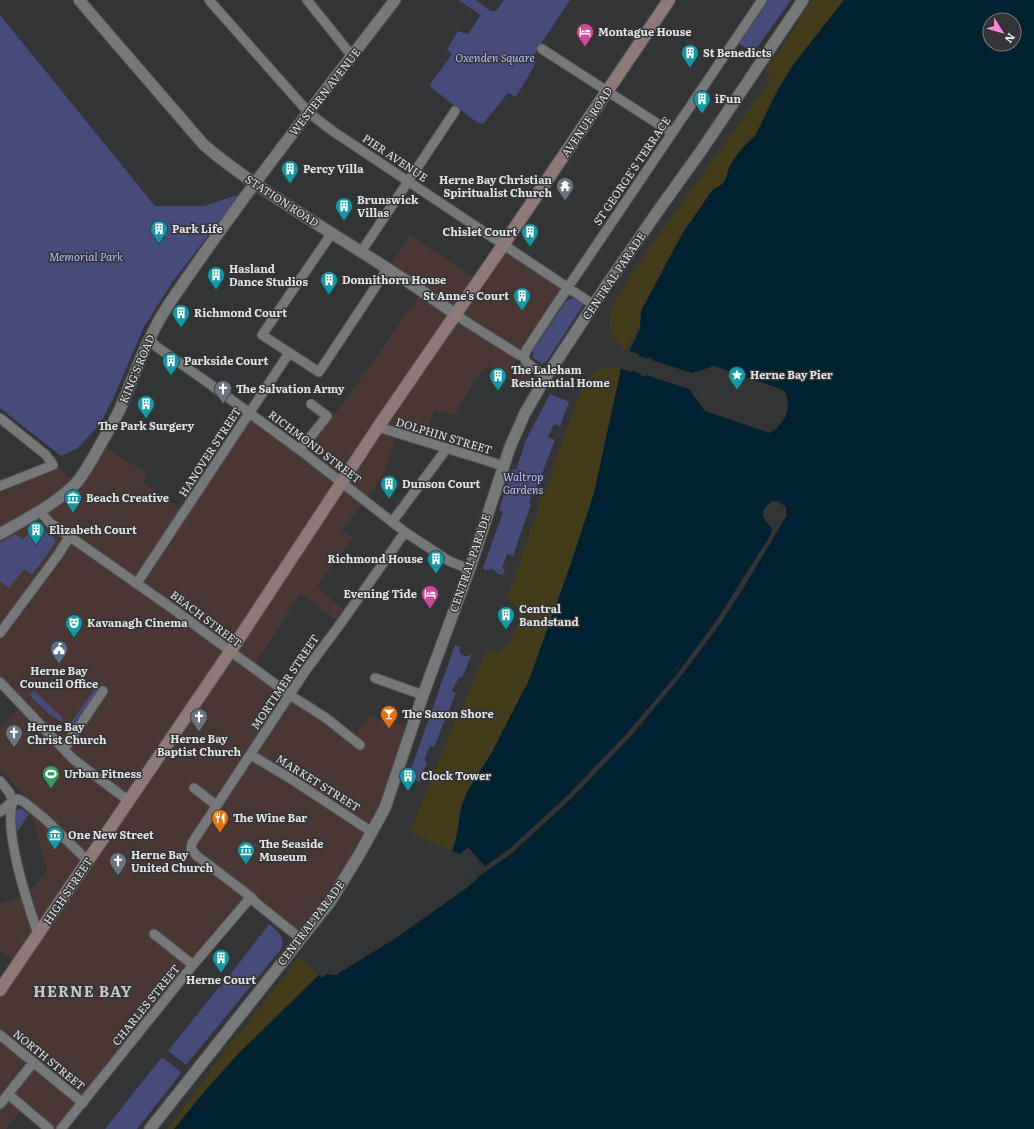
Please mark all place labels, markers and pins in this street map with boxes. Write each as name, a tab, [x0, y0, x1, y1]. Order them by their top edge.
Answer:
hotel icon: Montague House	[575, 22, 595, 47]
place label: Montague House	[598, 23, 692, 39]
building icon: St Benedicts	[680, 43, 700, 68]
place label: St Benedicts	[703, 44, 772, 60]
building icon: iFun	[692, 89, 712, 114]
place label: iFun	[715, 90, 741, 106]
building icon: Percy Villa	[280, 159, 300, 184]
place label: Percy Villa	[303, 160, 364, 176]
place label: Herne Bay Christian Spiritualist Church	[439, 171, 552, 200]
temple icon: Herne Bay Christian Spiritualist Church	[555, 176, 575, 201]
place label: Brunswick Villas	[357, 191, 419, 220]
building icon: Brunswick Villas	[334, 196, 354, 221]
building icon: Park Life	[149, 219, 169, 244]
place label: Park Life	[172, 220, 223, 236]
building icon: Chislet Court	[520, 222, 540, 247]
place label: Chislet Court	[442, 223, 517, 239]
place label: Hasland Dance Studios	[229, 260, 308, 289]
building icon: Hasland Dance Studios	[206, 265, 226, 290]
building icon: Donnithorn House	[319, 270, 339, 295]
place label: Donnithorn House	[342, 271, 446, 287]
building icon: St Anne's Court	[512, 286, 532, 311]
place label: St Anne's Court	[423, 287, 509, 303]
building icon: Richmond Court	[171, 303, 191, 328]
place label: Richmond Court	[194, 304, 287, 320]
building icon: Parkside Court	[161, 351, 181, 376]
place label: Parkside Court	[184, 352, 268, 368]
place label: The Laleham Residential Home	[511, 361, 610, 390]
place icon: Herne Bay Pier	[727, 365, 747, 390]
building icon: The Laleham Residential Home	[488, 366, 508, 391]
place label: Herne Bay Pier	[750, 366, 833, 382]
church icon: The Salvation Army	[213, 379, 233, 404]
place label: The Salvation Army	[236, 380, 345, 396]
building icon: The Park Surgery	[136, 394, 156, 419]
place label: The Park Surgery	[98, 417, 194, 433]
building icon: Dunson Court	[379, 474, 399, 499]
place label: Dunson Court	[402, 475, 481, 491]
museum icon: Beach Creative	[63, 488, 83, 513]
place label: Beach Creative	[86, 489, 169, 505]
building icon: Elizabeth Court	[26, 520, 46, 545]
place label: Elizabeth Court	[49, 521, 137, 537]
building icon: Richmond House	[426, 549, 446, 574]
place label: Richmond House	[328, 550, 423, 566]
hotel icon: Evening Tide	[420, 584, 440, 609]
place label: Evening Tide	[343, 585, 417, 601]
place label: Central Bandstand	[519, 600, 579, 629]
building icon: Central Bandstand	[496, 605, 516, 630]
theatre icon: Kavanagh Cinema	[64, 613, 84, 638]
place label: Kavanagh Cinema	[87, 614, 188, 630]
public building icon: Herne Bay Council Office	[49, 639, 69, 664]
place label: Herne Bay Council Office	[20, 662, 98, 691]
bar icon: The Saxon Shore	[379, 704, 399, 729]
place label: The Saxon Shore	[402, 705, 494, 721]
church icon: Herne Bay Baptist Church	[189, 707, 209, 732]
place label: Herne Bay Christ Church	[27, 718, 107, 747]
church icon: Herne Bay Christ Church	[4, 723, 24, 748]
place label: Herne Bay Baptist Church	[157, 730, 241, 759]
sports icon: Urban Fitness	[41, 764, 61, 789]
place label: Urban Fitness	[64, 765, 142, 781]
building icon: Clock Tower	[398, 766, 418, 791]
place label: Clock Tower	[421, 767, 491, 783]
restaurant icon: The Wine Bar	[210, 808, 230, 833]
place label: The Wine Bar	[233, 809, 307, 825]
museum icon: One New Street	[45, 825, 65, 850]
place label: One New Street	[68, 826, 154, 842]
place label: The Seaside Museum	[259, 835, 324, 864]
museum icon: The Seaside Museum	[236, 840, 256, 865]
place label: Herne Bay United Church	[131, 846, 213, 875]
church icon: Herne Bay United Church	[108, 851, 128, 876]
building icon: Herne Court	[211, 948, 231, 973]
place label: Herne Court	[186, 971, 256, 987]

